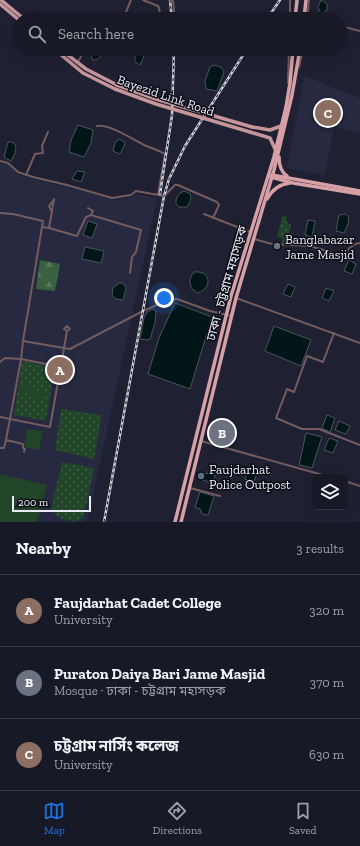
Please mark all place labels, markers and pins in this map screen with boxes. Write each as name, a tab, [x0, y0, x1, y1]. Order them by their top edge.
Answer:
pin: C	[315, 98, 341, 128]
place label: Banglabazar Jame Masjid	[285, 232, 355, 263]
marker: Banglabazar Jame Masjid	[272, 241, 282, 251]
pin: A	[47, 355, 73, 385]
pin: B	[209, 418, 235, 448]
place label: Faujdarhat Police Outpost	[209, 462, 291, 492]
marker: Faujdarhat Police Outpost	[196, 471, 206, 481]

